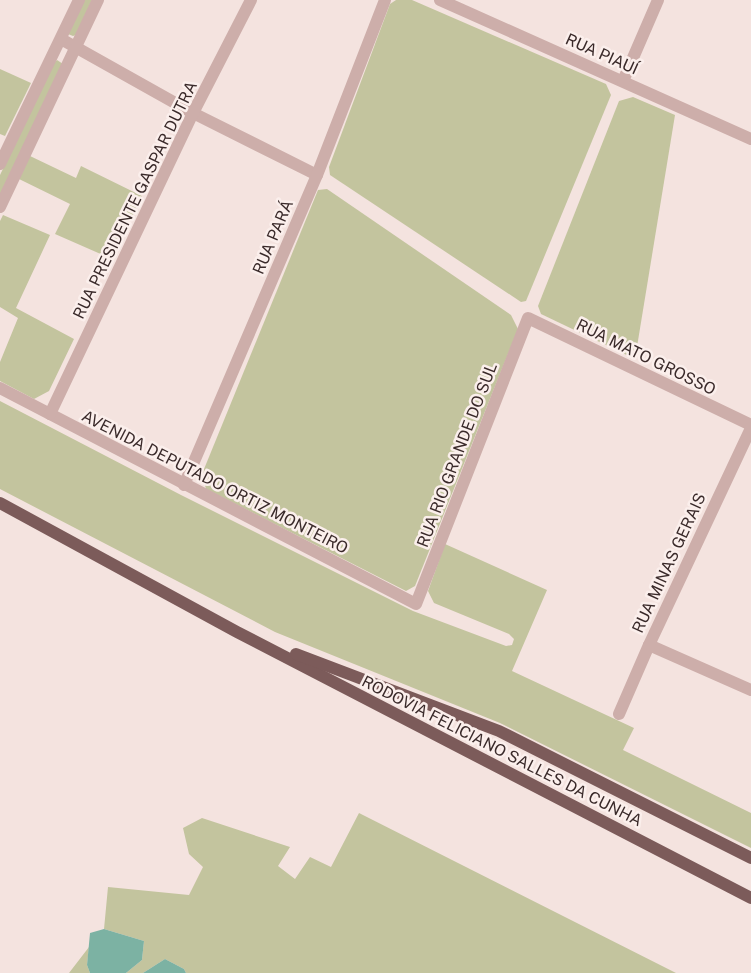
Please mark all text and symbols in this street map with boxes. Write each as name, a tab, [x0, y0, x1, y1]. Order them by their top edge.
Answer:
street label: RUA PIAUÍ	[563, 29, 642, 79]
street label: RUA PRESIDENTE GASPAR DUTRA	[69, 78, 201, 322]
street label: RUA PARÁ	[248, 196, 297, 277]
street label: RUA MATO GROSSO	[573, 315, 719, 399]
street label: RUA RIO GRANDE DO SUL	[413, 360, 501, 550]
street label: AVENIDA DEPUTADO ORTIZ MONTEIRO	[79, 406, 351, 558]
street label: RUA MINAS GERAIS	[628, 490, 710, 636]
street label: RODOVIA FELICIANO SALLES DA CUNHA	[359, 672, 645, 830]

